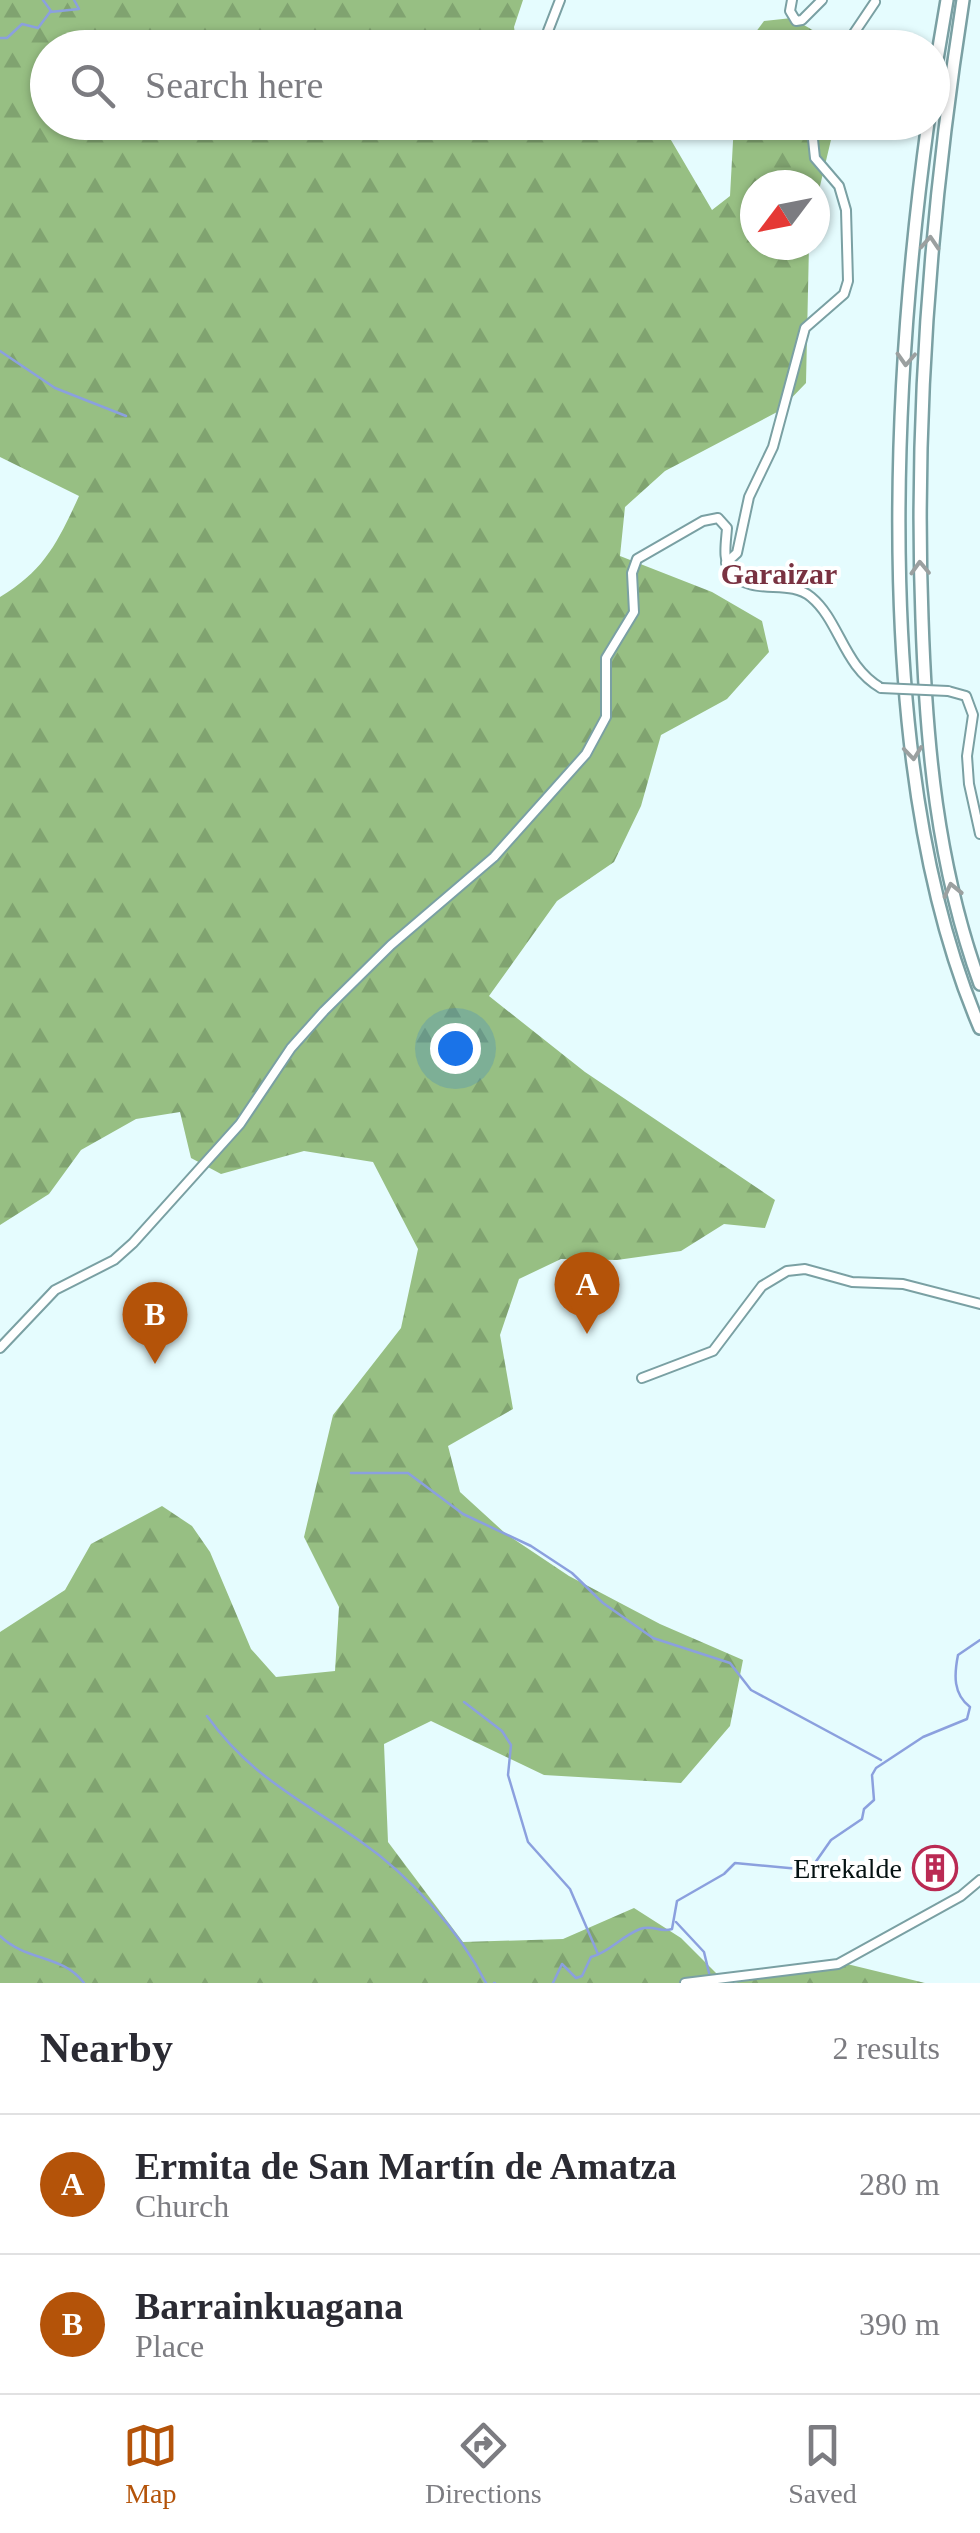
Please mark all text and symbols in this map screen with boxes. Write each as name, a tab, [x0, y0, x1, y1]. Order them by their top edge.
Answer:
search box	[30, 30, 950, 140]
icon: search	[65, 58, 120, 113]
text: Search here	[145, 64, 323, 106]
north arrow	[740, 170, 830, 260]
one-way arrow	[919, 235, 941, 251]
one-way arrow	[896, 351, 917, 367]
district label: Garaizar	[721, 557, 837, 590]
one-way arrow	[909, 559, 930, 575]
one-way arrow	[902, 746, 923, 762]
one-way arrow	[943, 882, 964, 899]
your location	[430, 1023, 481, 1074]
pin: A	[554, 1252, 620, 1334]
pin: B	[122, 1282, 188, 1364]
building icon: Errekalde	[912, 1845, 958, 1891]
place label: Errekalde	[793, 1853, 902, 1884]
text: Nearby	[40, 2025, 173, 2071]
text: 2 results	[832, 2030, 940, 2066]
text: Ermita de San Martín de Amatza	[135, 2145, 676, 2187]
text: A	[61, 2166, 84, 2202]
text: 280 m	[859, 2166, 940, 2202]
text: Church	[135, 2188, 229, 2224]
text: Barrainkuagana	[135, 2285, 403, 2327]
text: B	[62, 2306, 83, 2342]
text: 390 m	[859, 2306, 940, 2342]
text: Place	[135, 2328, 204, 2364]
tab: Map	[123, 2418, 178, 2510]
tab: Directions	[425, 2418, 542, 2510]
tab: Saved	[788, 2418, 857, 2510]

